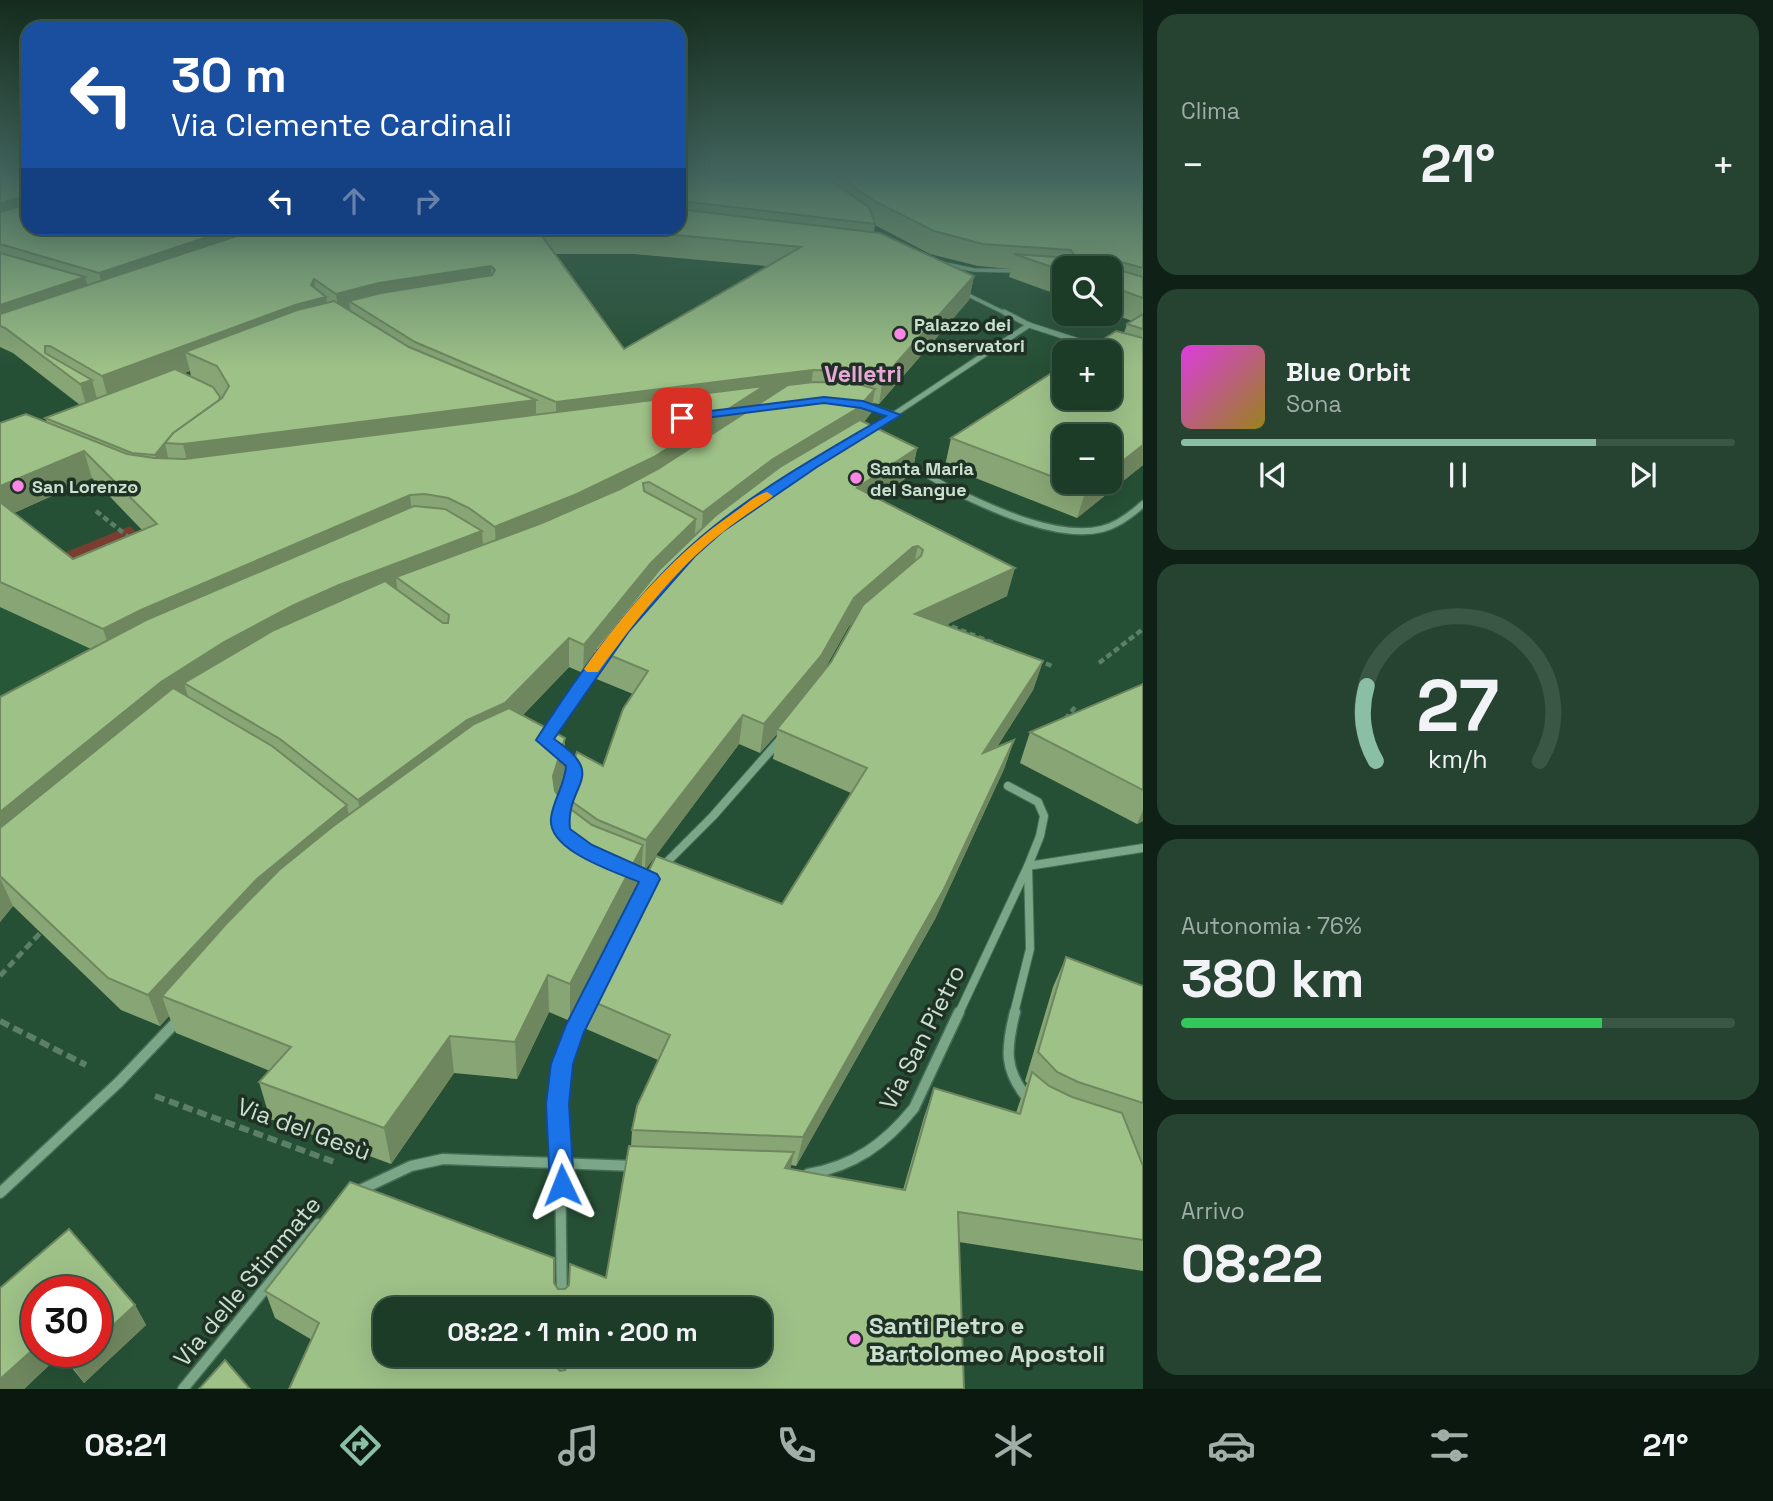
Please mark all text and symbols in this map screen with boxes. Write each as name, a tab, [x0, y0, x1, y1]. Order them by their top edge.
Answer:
text: 30 m	[171, 44, 287, 106]
icon: left	[56, 49, 147, 140]
text: Clima	[1181, 96, 1240, 126]
text: Via Clemente Cardinali	[171, 105, 512, 145]
text: 21°	[1421, 131, 1495, 197]
text: −	[1181, 141, 1205, 189]
text: +	[1711, 141, 1735, 189]
icon: left	[262, 182, 300, 220]
icon: ahead	[335, 182, 373, 220]
icon: right	[408, 182, 446, 220]
map controls	[1052, 256, 1122, 494]
button: search	[1052, 256, 1122, 326]
place label: Palazzo dei Conservatori	[914, 313, 1025, 357]
marker: Palazzo dei Conservatori	[892, 326, 908, 342]
button: +	[1052, 340, 1122, 410]
text: Blue Orbit	[1286, 355, 1411, 389]
district label: Velletri	[824, 359, 902, 389]
pin	[652, 388, 712, 448]
text: Sona	[1286, 389, 1342, 419]
icon: arrive	[663, 399, 701, 437]
button: −	[1052, 424, 1122, 494]
icon: previous	[1254, 456, 1292, 494]
icon: pause	[1439, 456, 1477, 494]
icon: next	[1624, 456, 1662, 494]
place label: Santa Maria del Sangue	[870, 457, 975, 501]
marker: Santa Maria del Sangue	[848, 470, 864, 486]
place label: San Lorenzo	[32, 475, 138, 498]
marker: San Lorenzo	[10, 478, 26, 494]
text: 27	[1417, 659, 1499, 752]
text: km/h	[1428, 742, 1488, 774]
text: Autonomia · 76%	[1181, 911, 1362, 941]
text: 380 km	[1181, 946, 1364, 1012]
street label: Via San Pietro	[872, 959, 972, 1115]
street label: Via del Gesù	[233, 1091, 375, 1167]
position arrow	[525, 1148, 599, 1222]
street label: Via delle Stimmate	[167, 1189, 327, 1373]
text: Arrivo	[1181, 1196, 1245, 1226]
text: 08:22	[1181, 1231, 1323, 1297]
speed limit sign: 30	[21, 1276, 112, 1367]
place label: Santi Pietro e Bartolomeo Apostoli	[869, 1310, 1105, 1369]
text: 08:22 · 1 min · 200 m	[447, 1315, 698, 1349]
marker: Santi Pietro e Bartolomeo Apostoli	[847, 1331, 863, 1347]
icon: directions	[336, 1421, 385, 1470]
icon: music	[554, 1421, 603, 1470]
icon: phone	[772, 1421, 821, 1470]
icon: climate	[989, 1421, 1038, 1470]
icon: car	[1207, 1421, 1256, 1470]
icon: filters	[1425, 1421, 1474, 1470]
text: 08:21	[84, 1425, 167, 1465]
text: 21°	[1642, 1425, 1689, 1465]

